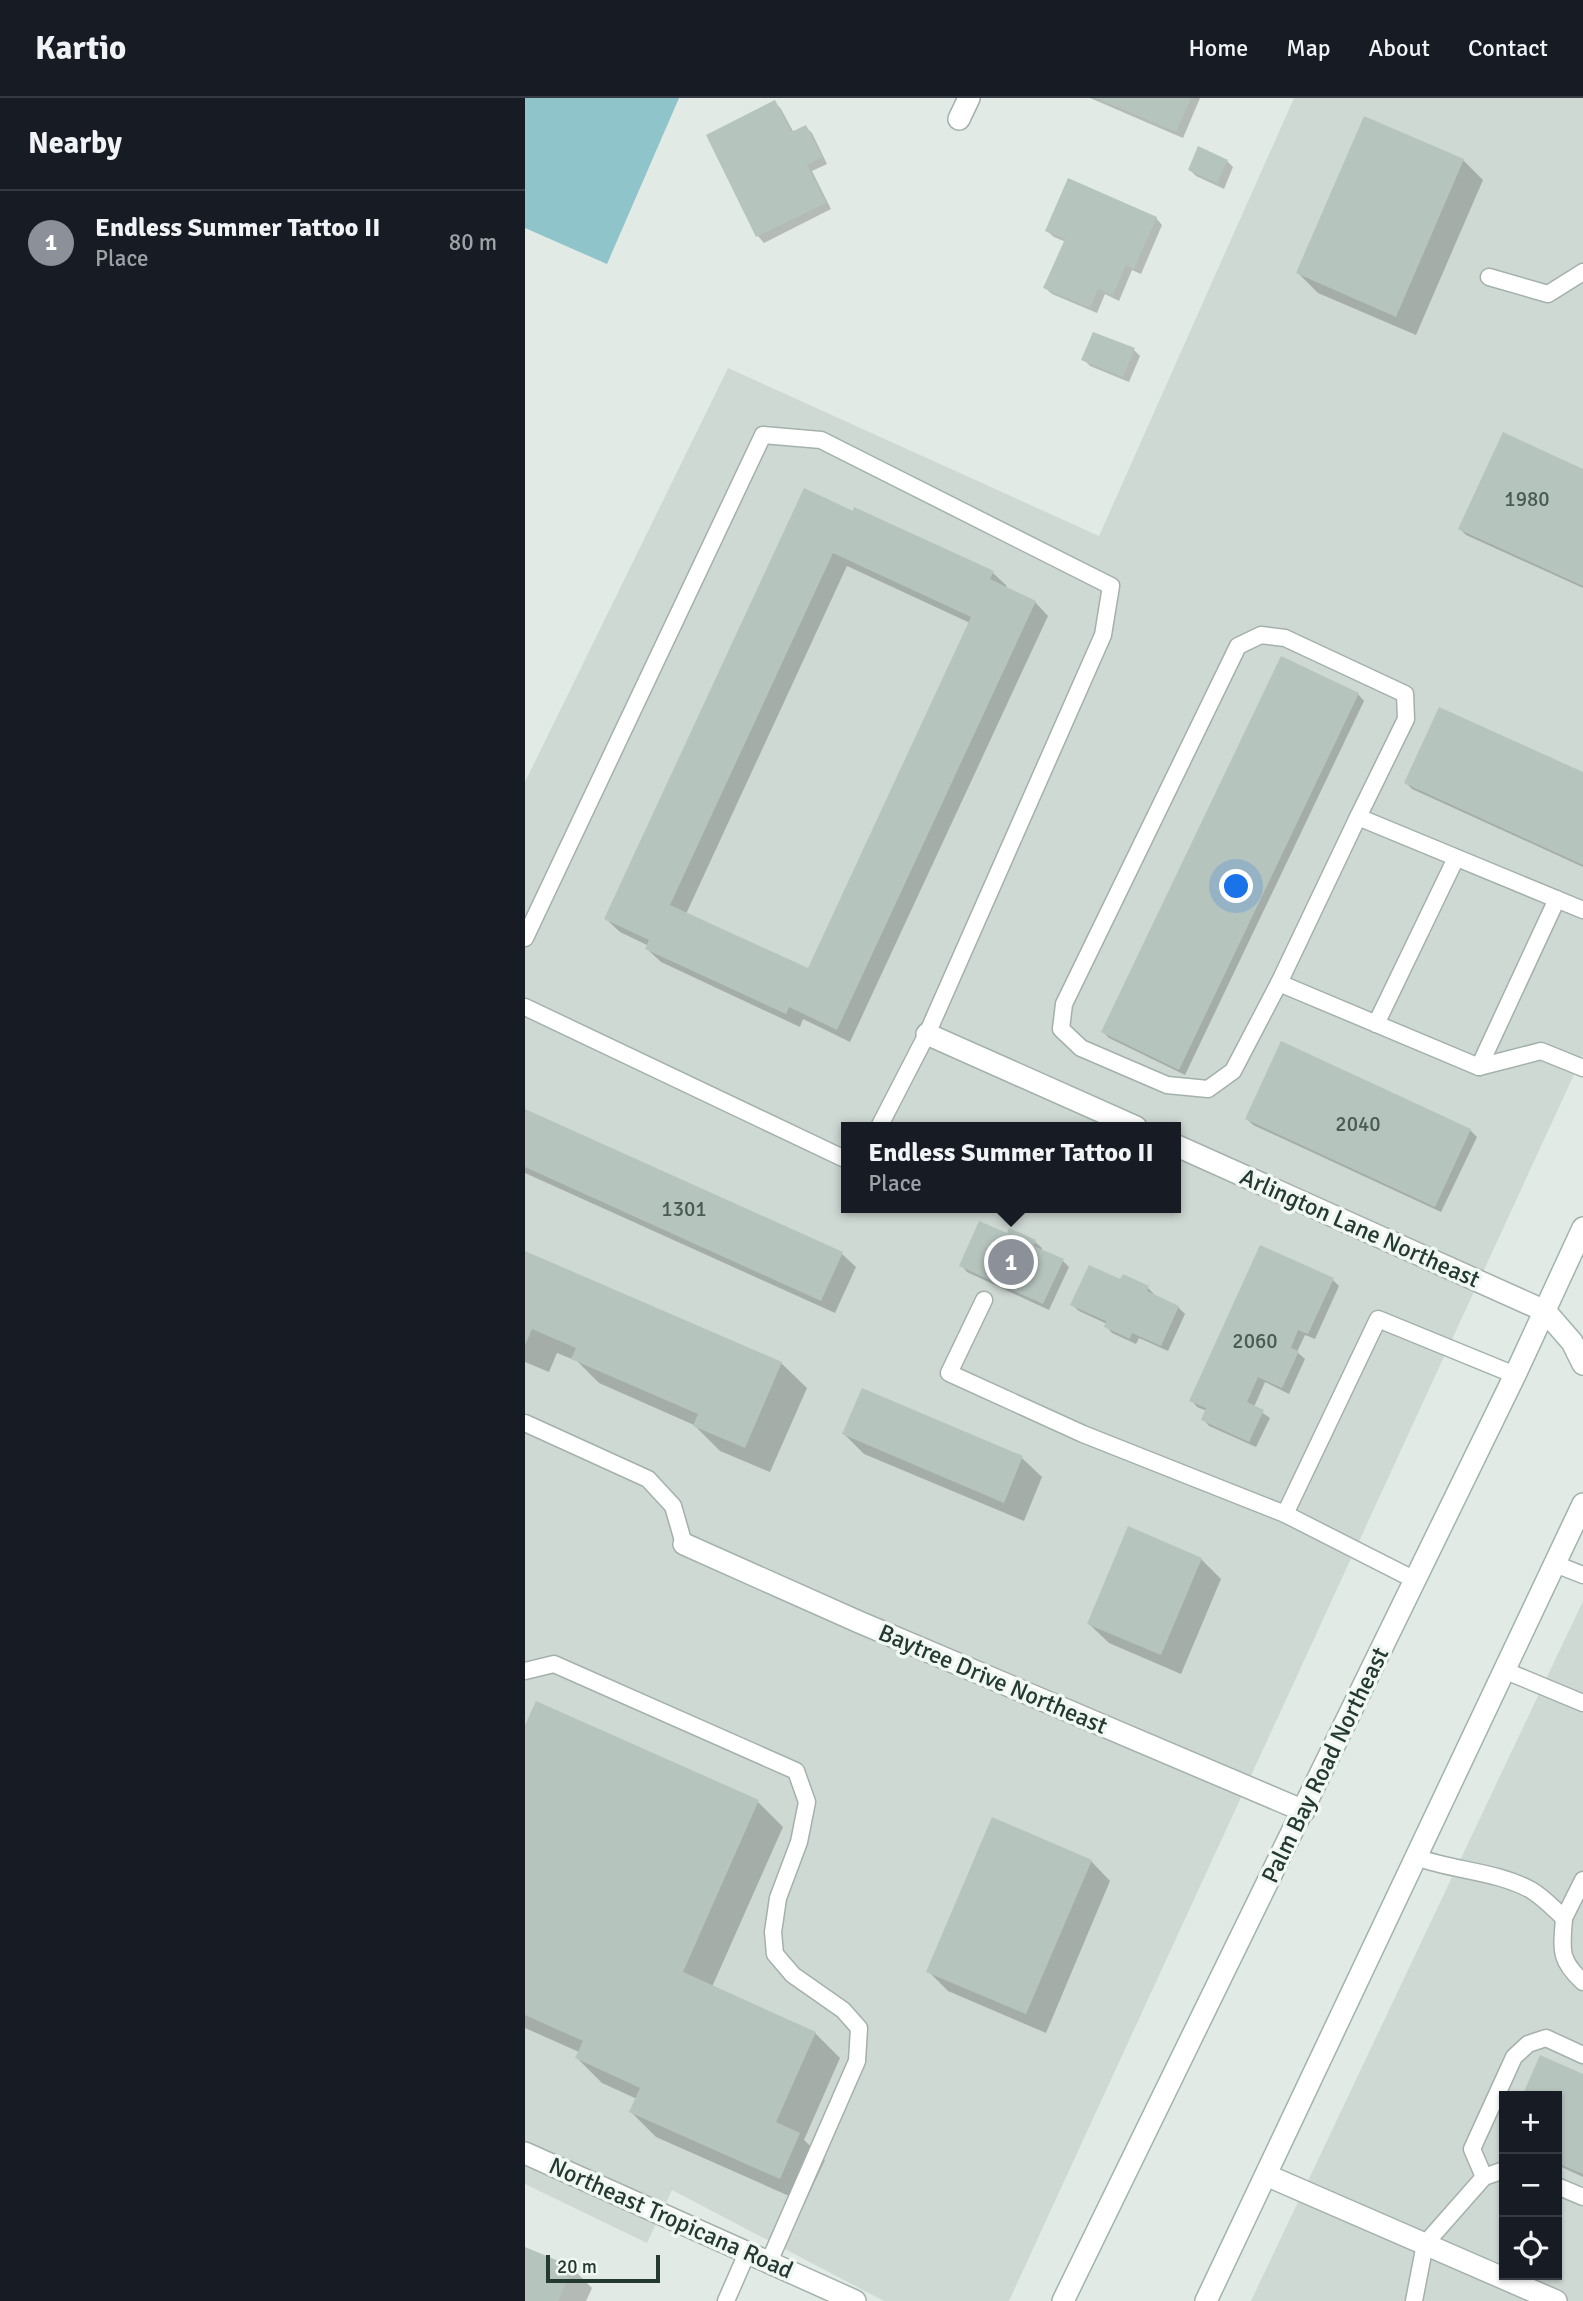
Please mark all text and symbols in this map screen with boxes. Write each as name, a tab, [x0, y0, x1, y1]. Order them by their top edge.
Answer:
text: Kartio	[35, 28, 126, 69]
text: Home	[1188, 33, 1248, 63]
text: Map	[1286, 33, 1331, 63]
text: About	[1369, 33, 1430, 63]
text: Contact	[1468, 33, 1548, 63]
text: Nearby	[28, 125, 122, 162]
text: Endless Summer Tattoo II	[95, 212, 381, 244]
text: 1	[45, 228, 57, 257]
text: 80 m	[449, 228, 497, 257]
text: Place	[95, 244, 149, 273]
house number: 1980	[1504, 486, 1550, 512]
your location	[1219, 869, 1253, 903]
house number: 2040	[1335, 1111, 1381, 1137]
popup	[841, 1122, 1181, 1213]
text: Endless Summer Tattoo II	[868, 1137, 1154, 1169]
street label: Arlington Lane Northeast	[1235, 1162, 1485, 1294]
text: Place	[868, 1169, 922, 1198]
house number: 1301	[661, 1196, 707, 1222]
pin: 1	[988, 1236, 1034, 1288]
house number: 2060	[1232, 1328, 1278, 1354]
street label: Baytree Drive Northeast	[874, 1617, 1112, 1741]
street label: Palm Bay Road Northeast	[1255, 1642, 1395, 1888]
map controls	[1499, 2091, 1562, 2280]
button: +	[1499, 2091, 1562, 2154]
street label: Northeast Tropicana Road	[544, 2151, 798, 2285]
button: −	[1499, 2154, 1562, 2217]
button: locate	[1499, 2217, 1562, 2280]
scale bar	[546, 2252, 660, 2284]
text: 20 m	[557, 2255, 597, 2279]

